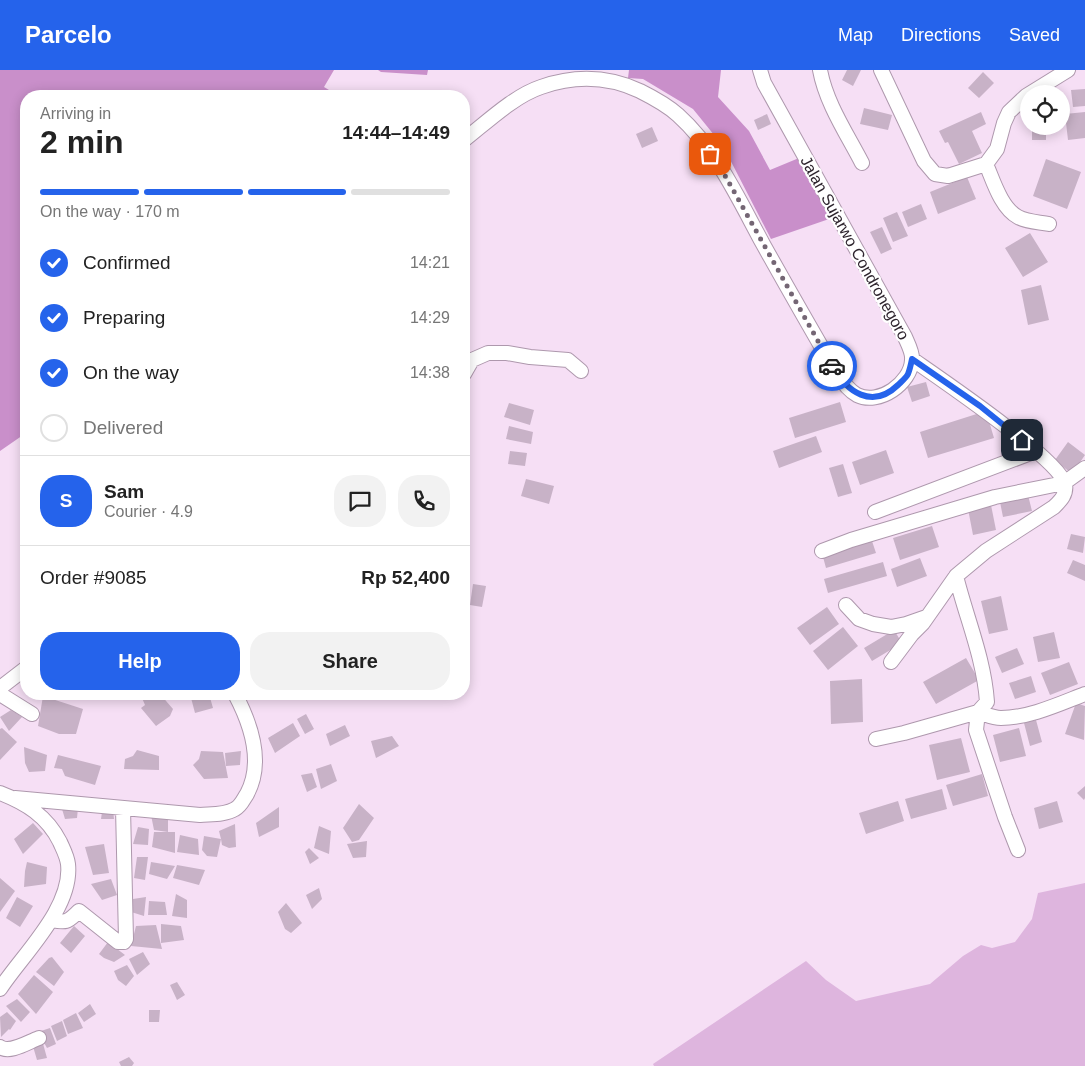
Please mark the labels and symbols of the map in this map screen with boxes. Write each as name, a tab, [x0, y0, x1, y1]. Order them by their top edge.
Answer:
pin	[689, 133, 731, 175]
street label: Jalan Sujarwo Condronegoro	[797, 153, 913, 343]
courier	[807, 341, 857, 391]
pin	[1001, 419, 1043, 461]

